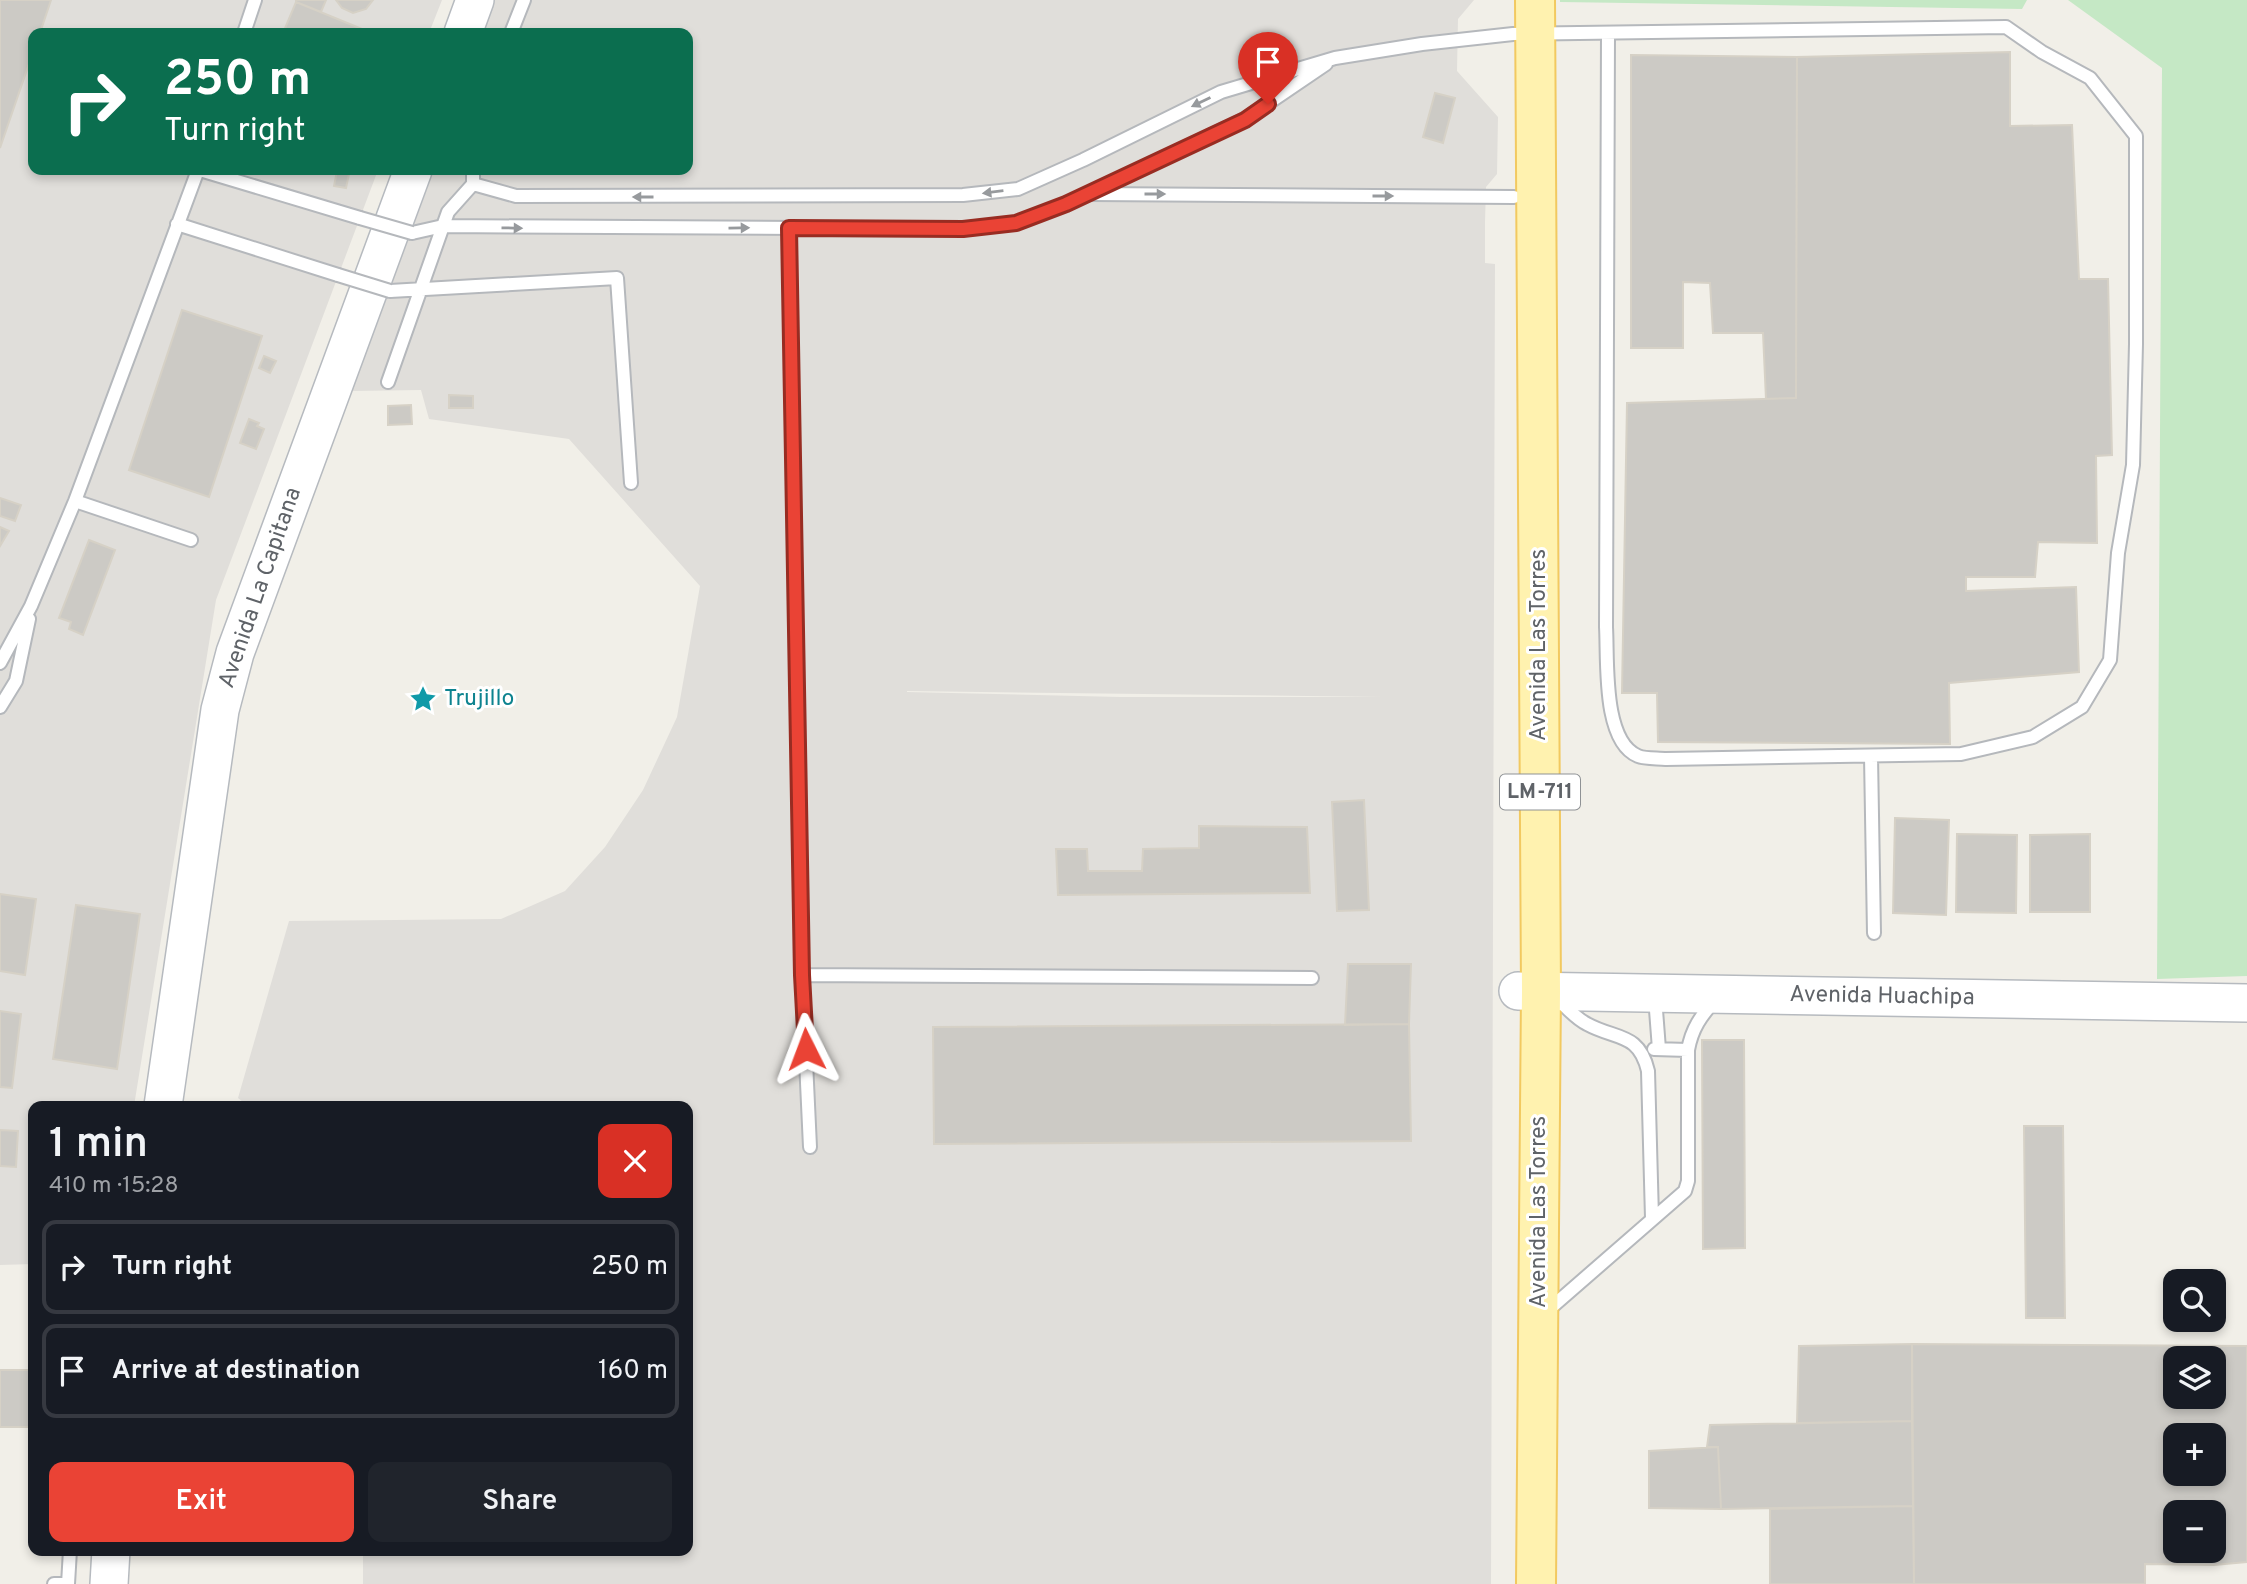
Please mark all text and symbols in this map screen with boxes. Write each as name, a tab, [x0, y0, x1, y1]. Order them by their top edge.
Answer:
pin	[1238, 32, 1298, 104]
icon: arrive	[1249, 43, 1287, 81]
text: 250 m	[164, 51, 311, 113]
icon: right	[49, 56, 140, 147]
one-way arrow	[1191, 96, 1211, 107]
text: Turn right	[164, 112, 306, 152]
one-way arrow	[982, 186, 1004, 197]
one-way arrow	[1144, 188, 1166, 200]
one-way arrow	[1372, 190, 1394, 202]
one-way arrow	[632, 191, 654, 203]
one-way arrow	[501, 222, 523, 234]
one-way arrow	[728, 222, 750, 234]
street label: Avenida La Capitana	[213, 484, 309, 692]
street label: Avenida Las Torres	[1525, 549, 1554, 741]
place icon: Trujillo	[408, 684, 438, 714]
place label: Trujillo	[444, 685, 514, 714]
road number: LM-711	[1500, 774, 1580, 810]
street label: Avenida Huachipa	[1789, 981, 1975, 1013]
position arrow	[769, 1012, 843, 1086]
street label: Avenida Las Torres	[1525, 1116, 1554, 1308]
text: 1 min	[49, 1119, 148, 1172]
button: close	[598, 1124, 672, 1198]
text: 410 m · 15:28	[49, 1172, 179, 1201]
icon: right	[53, 1248, 91, 1286]
text: Turn right	[112, 1251, 232, 1284]
text: 250 m	[591, 1251, 668, 1284]
map controls	[2163, 1269, 2226, 1563]
button: search	[2163, 1269, 2226, 1332]
button: layers	[2163, 1346, 2226, 1409]
icon: arrive	[53, 1352, 91, 1390]
text: Arrive at destination	[112, 1355, 360, 1388]
text: 160 m	[598, 1355, 668, 1388]
button: +	[2163, 1423, 2226, 1486]
button: Exit	[49, 1462, 354, 1542]
button: Share	[368, 1462, 672, 1542]
button: −	[2163, 1500, 2226, 1563]

